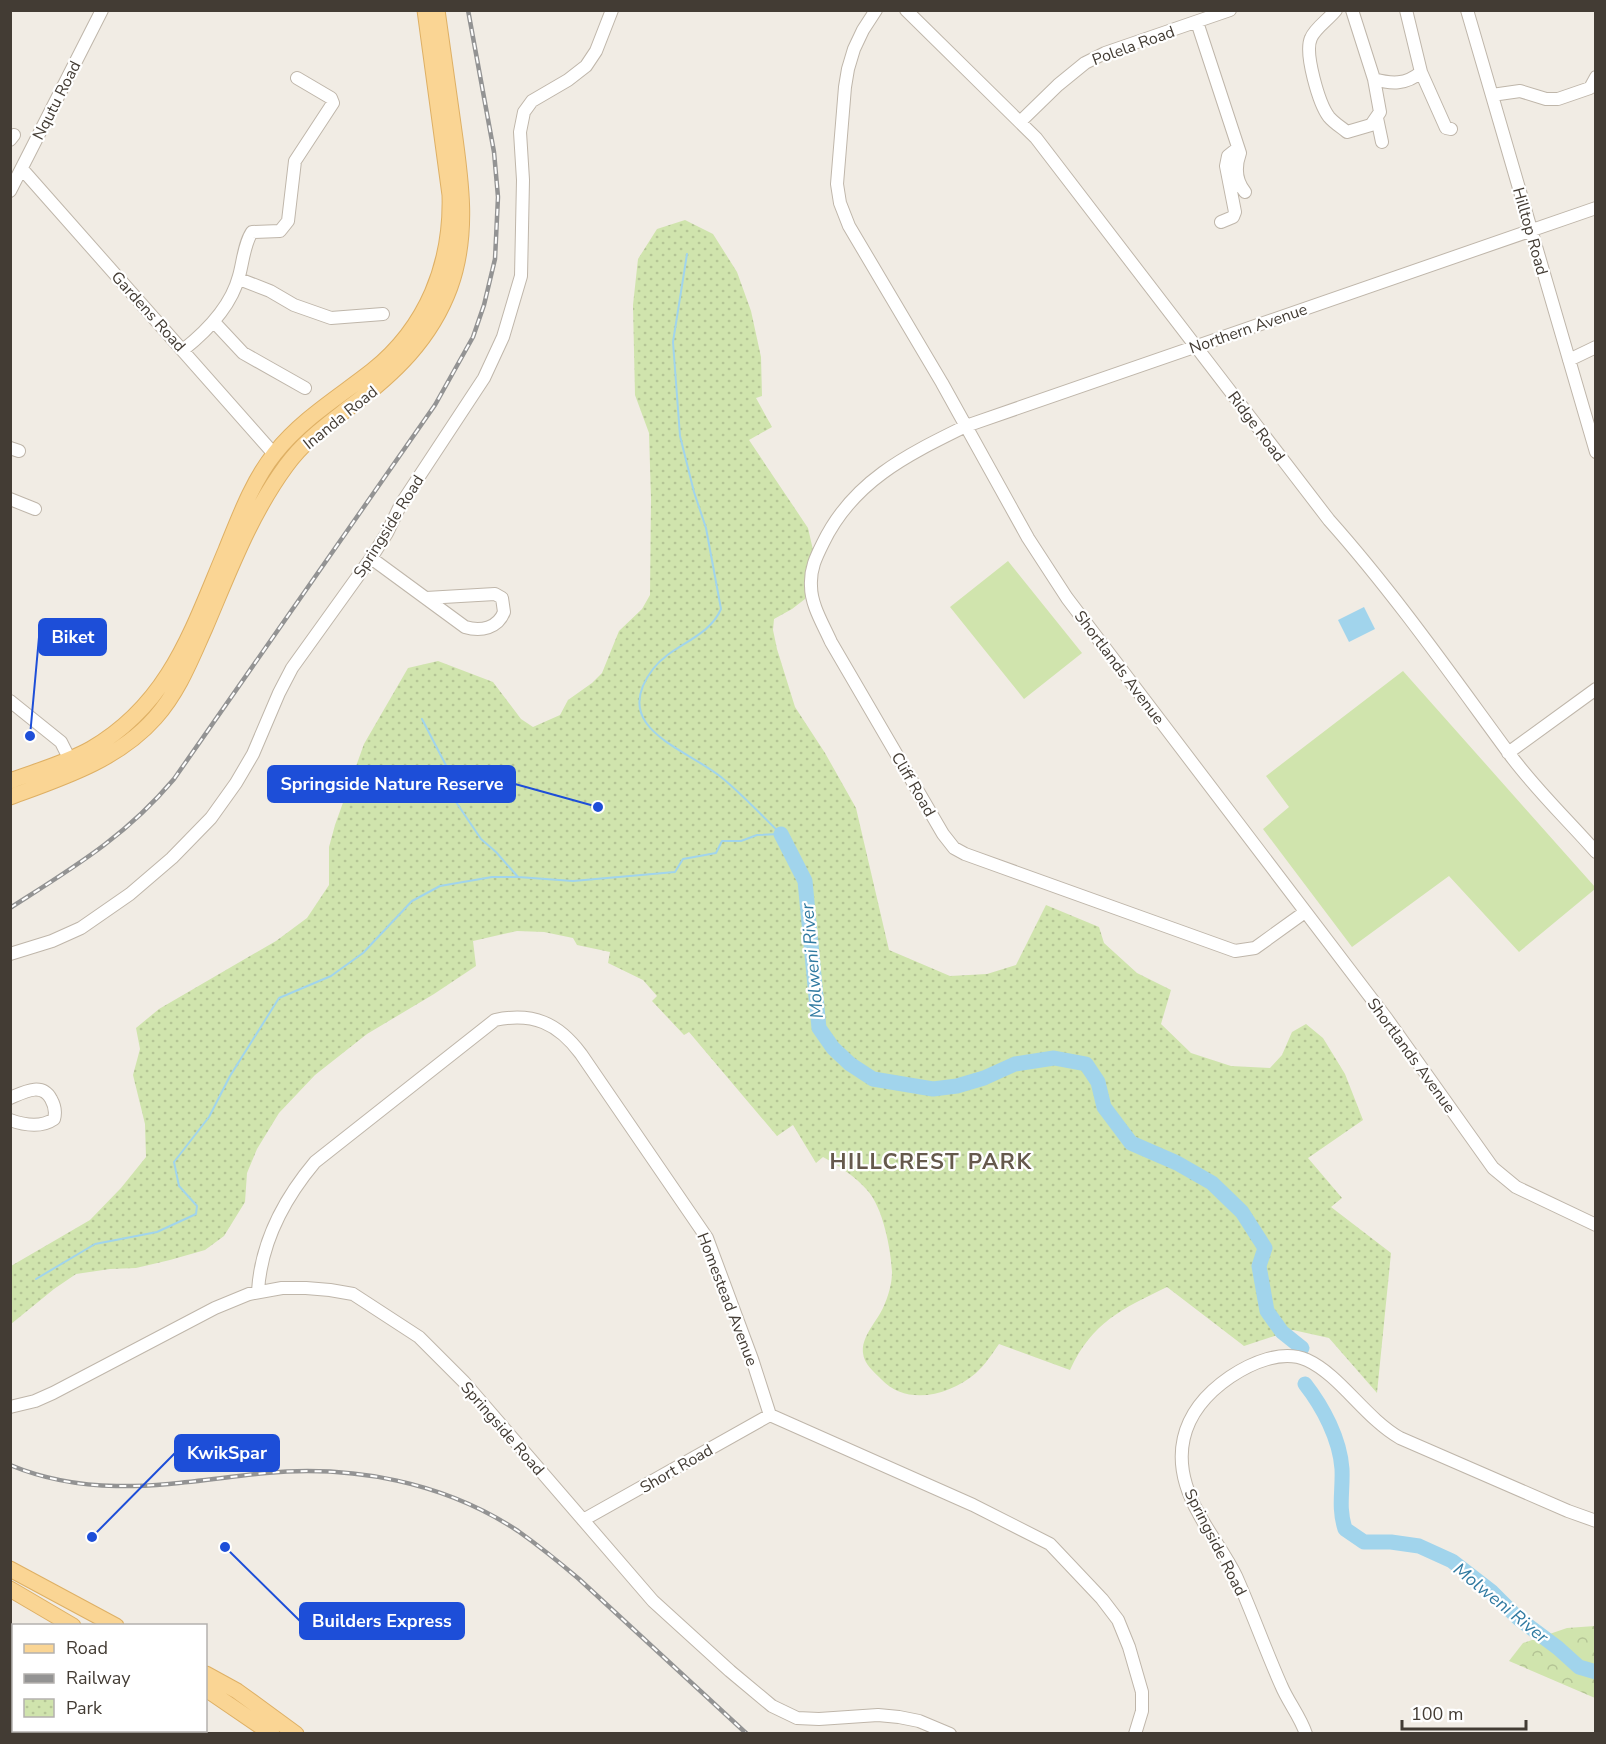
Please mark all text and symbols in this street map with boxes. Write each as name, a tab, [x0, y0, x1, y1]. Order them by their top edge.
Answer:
street label: Polela Road	[1089, 21, 1178, 71]
street label: Nqutu Road	[28, 57, 86, 144]
street label: Hilltop Road	[1507, 185, 1553, 278]
street label: Gardens Road	[106, 267, 190, 357]
street label: Northern Avenue	[1186, 298, 1310, 359]
street label: Inanda Road	[299, 381, 382, 455]
street label: Ridge Road	[1222, 387, 1290, 466]
street label: Springside Road	[348, 471, 429, 582]
street label: Shortlands Avenue	[1069, 606, 1169, 729]
callout: Biket	[39, 619, 106, 655]
text: Biket	[51, 625, 95, 649]
street label: Cliff Road	[886, 748, 940, 821]
callout: Springside Nature Reserve	[268, 766, 515, 802]
text: Springside Nature Reserve	[280, 772, 504, 796]
water label: Molweni River	[795, 902, 829, 1020]
street label: Shortlands Avenue	[1362, 994, 1460, 1118]
district label: HILLCREST PARK	[830, 1147, 1033, 1177]
street label: Homestead Avenue	[691, 1229, 763, 1369]
street label: Springside Road	[455, 1377, 549, 1480]
callout: KwikSpar	[175, 1435, 279, 1471]
street label: Short Road	[636, 1439, 717, 1499]
text: KwikSpar	[187, 1441, 267, 1465]
street label: Springside Road	[1179, 1485, 1252, 1600]
water label: Molweni River	[1449, 1557, 1554, 1649]
callout: Builders Express	[300, 1603, 464, 1639]
text: Builders Express	[312, 1609, 452, 1633]
legend	[12, 1624, 207, 1732]
text: Road	[66, 1636, 108, 1660]
text: Railway	[66, 1666, 131, 1690]
scale bar	[1402, 1693, 1526, 1731]
text: Park	[66, 1696, 103, 1720]
text: 100 m	[1411, 1702, 1463, 1726]

